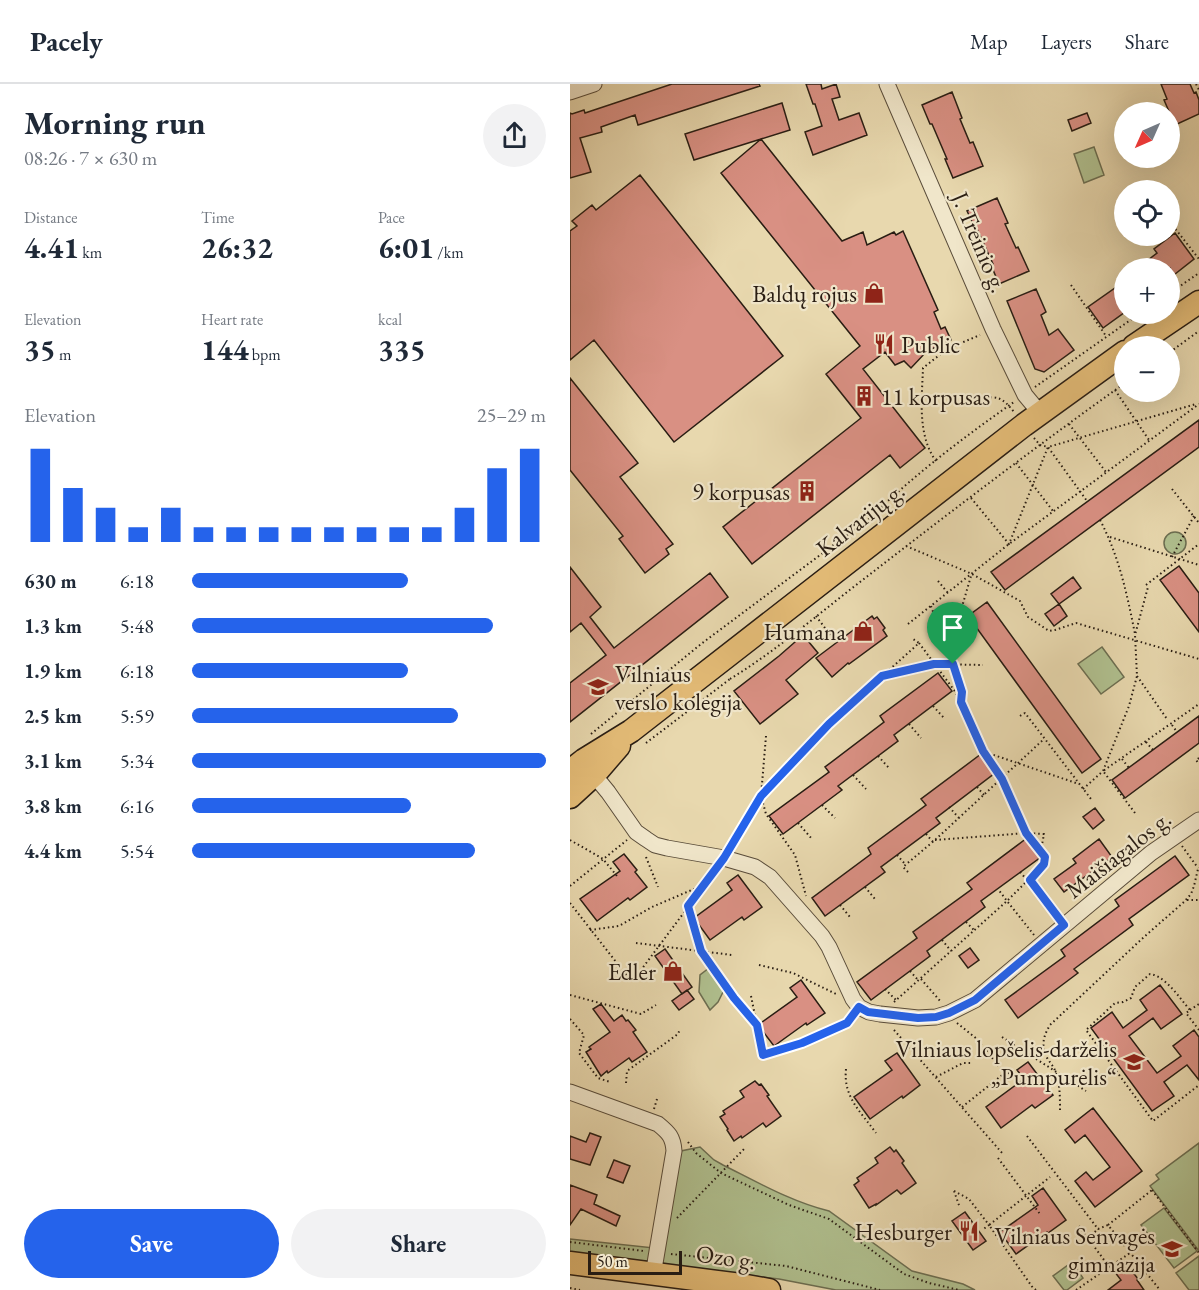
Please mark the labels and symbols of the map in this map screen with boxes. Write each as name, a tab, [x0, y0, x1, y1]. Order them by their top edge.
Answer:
north arrow	[1114, 102, 1180, 168]
street label: J. Treinio g.	[944, 185, 1015, 297]
place label: Baldų rojus	[752, 278, 857, 309]
shop icon: Baldų rojus	[862, 281, 886, 305]
place label: Public	[901, 329, 960, 360]
restaurant icon: Public	[872, 332, 896, 356]
place label: 11 korpusas	[881, 381, 990, 412]
building icon: 11 korpusas	[852, 384, 876, 408]
street label: Kalvarijų g.	[809, 475, 911, 563]
place label: 9 korpusas	[692, 476, 790, 507]
building icon: 9 korpusas	[795, 479, 819, 503]
pin	[927, 602, 978, 664]
place label: Humana	[763, 616, 846, 647]
shop icon: Humana	[851, 619, 875, 643]
place label: Vilniaus verslo kolegija	[615, 658, 742, 717]
school or university icon: Vilniaus verslo kolegija	[586, 675, 610, 699]
street label: Maišiagalos g.	[1059, 803, 1177, 905]
place label: Edler	[608, 956, 656, 987]
shop icon: Edler	[661, 959, 685, 983]
place label: Vilniaus lopšelis-darželis „Pumpurėlis“	[896, 1033, 1117, 1092]
school or university icon: Vilniaus lopšelis-darželis „Pumpurėlis“	[1122, 1050, 1146, 1074]
place label: Hesburger	[855, 1216, 952, 1247]
restaurant icon: Hesburger	[957, 1219, 981, 1243]
place label: Vilniaus Senvagės gimnazija	[995, 1220, 1155, 1279]
street label: Ozo g.	[694, 1237, 758, 1277]
school or university icon: Vilniaus Senvagės gimnazija	[1160, 1237, 1184, 1261]
scale bar	[588, 1248, 682, 1276]

